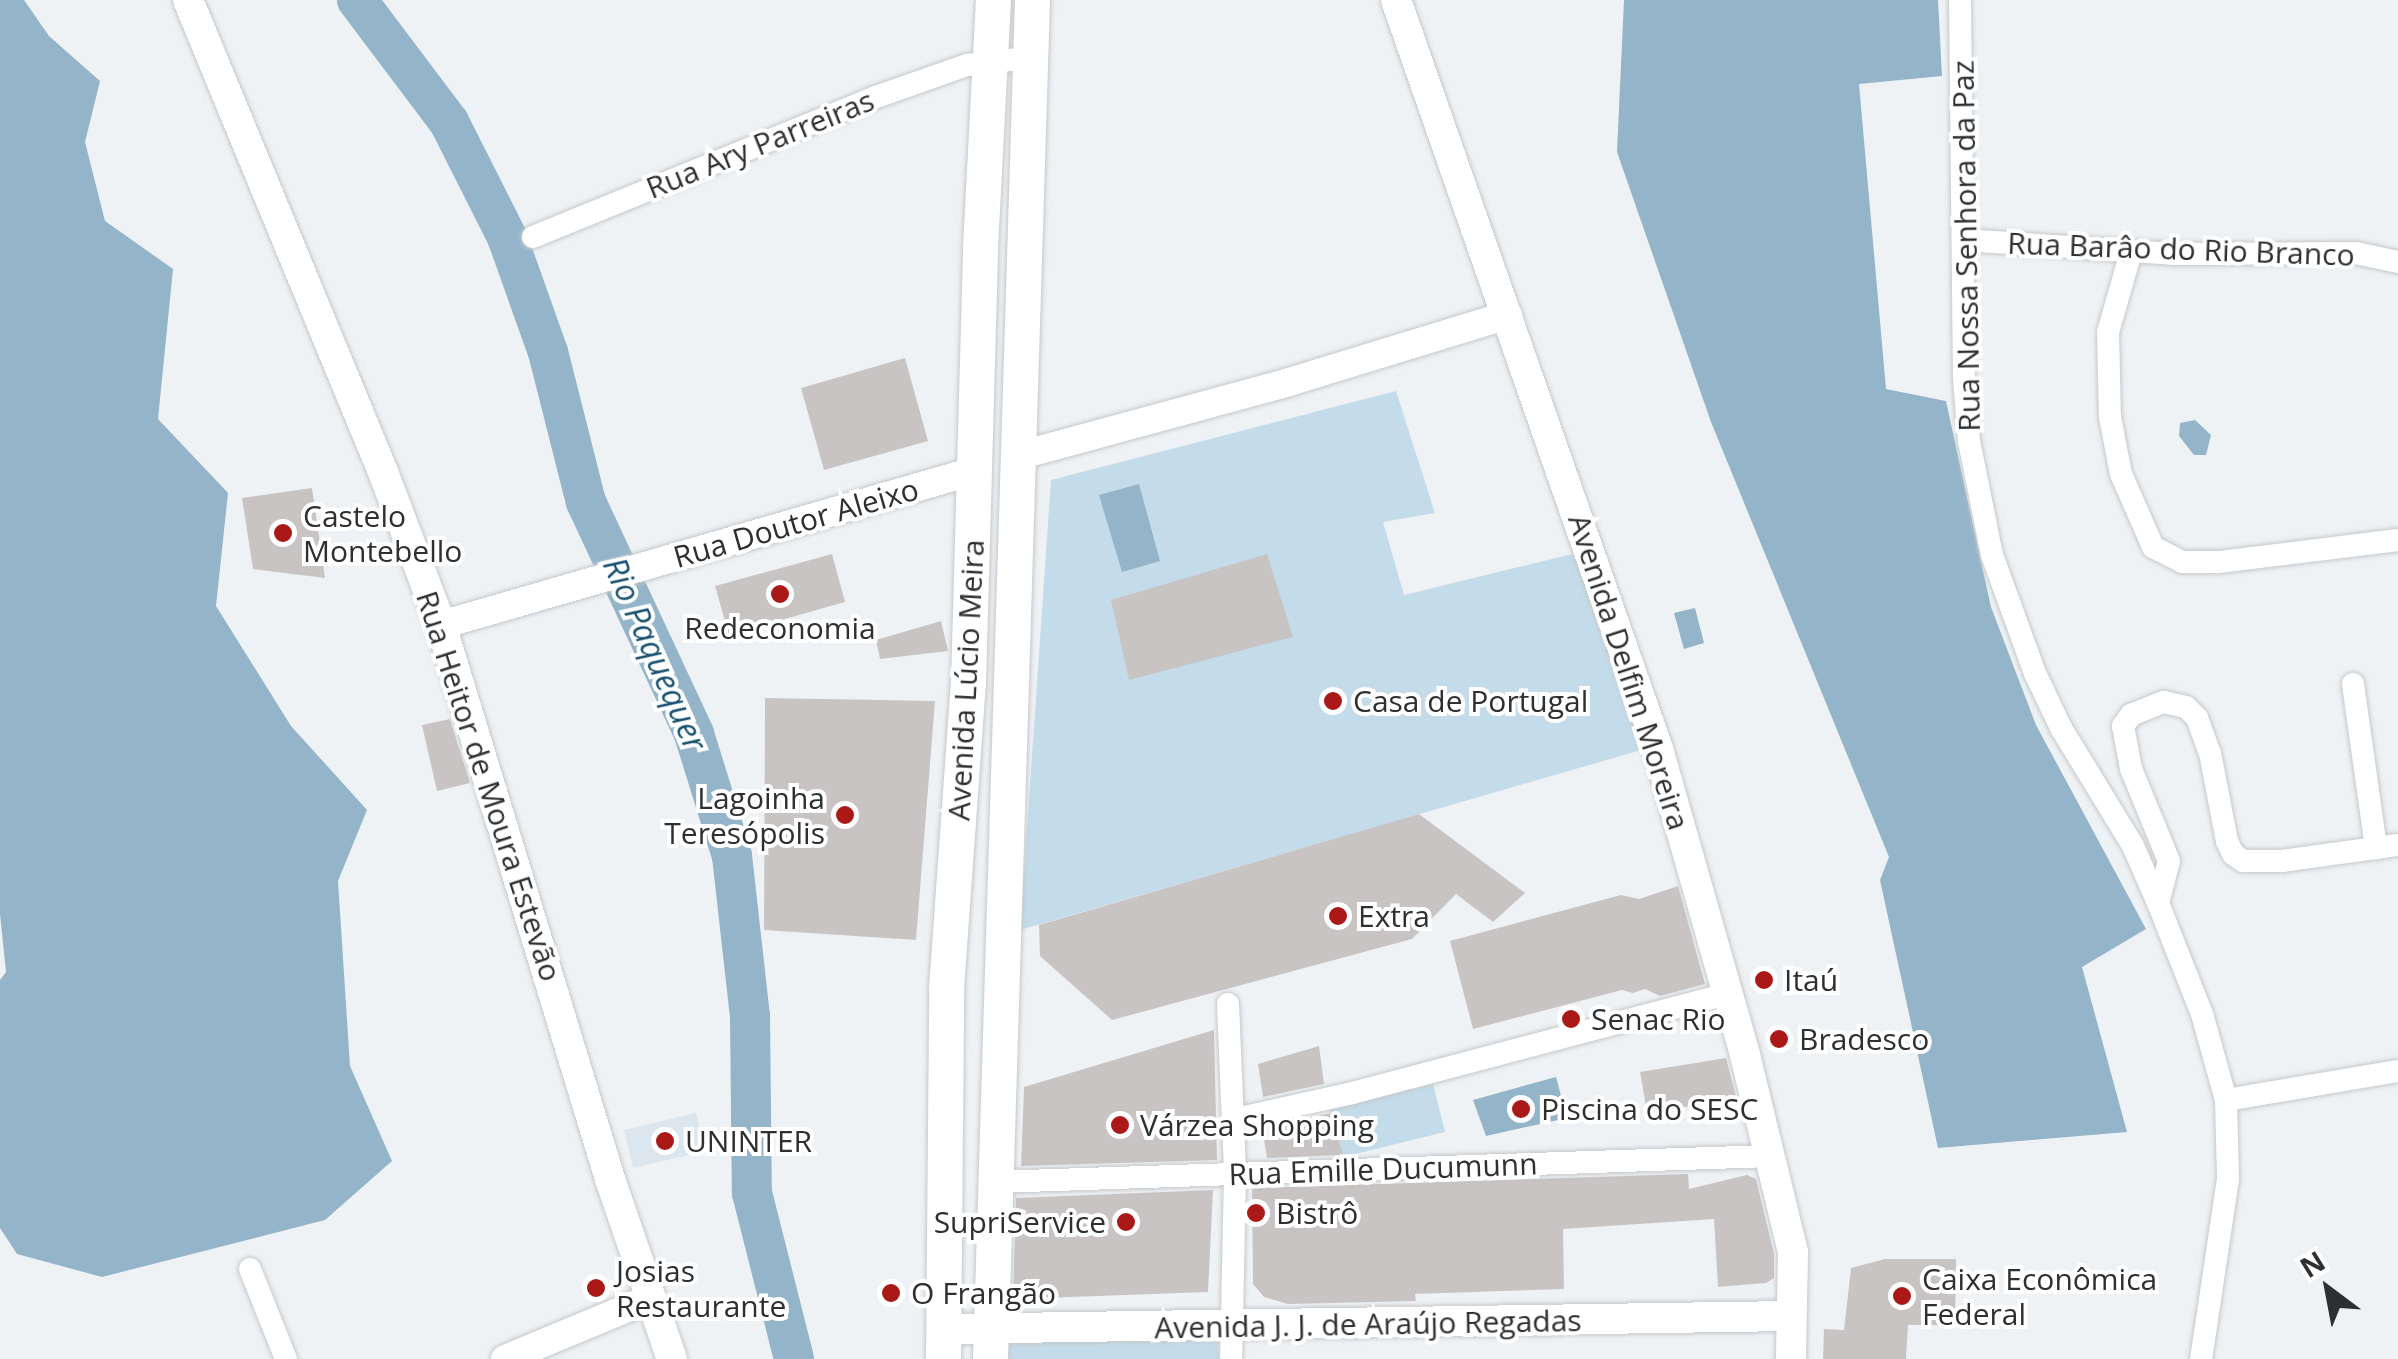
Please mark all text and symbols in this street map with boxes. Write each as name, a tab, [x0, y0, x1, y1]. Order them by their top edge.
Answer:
street label: Rua Nossa Senhora da Paz	[1945, 60, 1987, 432]
street label: Rua Ary Parreiras	[641, 82, 879, 206]
street label: Rua Barâo do Rio Branco	[2007, 225, 2355, 273]
street label: Rua Doutor Aleixo	[669, 471, 923, 575]
place label: Castelo Montebello	[303, 498, 462, 568]
street label: Avenida Delfim Moreira	[1561, 510, 1697, 834]
marker: Castelo Montebello	[272, 522, 294, 544]
street label: Avenida Lúcio Meira	[941, 538, 991, 822]
water label: Rio Paquequer	[595, 552, 715, 756]
marker: Redeconomia	[769, 583, 791, 605]
street label: Rua Heitor de Moura Estevão	[409, 586, 569, 986]
place label: Redeconomia	[684, 610, 876, 646]
place label: Casa de Portugal	[1353, 683, 1588, 719]
marker: Casa de Portugal	[1322, 690, 1344, 712]
place label: Lagoinha Teresópolis	[664, 780, 825, 850]
marker: Lagoinha Teresópolis	[834, 804, 856, 826]
place label: Extra	[1358, 898, 1430, 934]
marker: Extra	[1327, 905, 1349, 927]
place label: Itaú	[1784, 962, 1838, 998]
marker: Itaú	[1753, 969, 1775, 991]
place label: Senac Rio	[1591, 1001, 1726, 1037]
marker: Senac Rio	[1560, 1008, 1582, 1030]
place label: Bradesco	[1799, 1021, 1929, 1057]
marker: Bradesco	[1768, 1028, 1790, 1050]
place label: Piscina do SESC	[1541, 1091, 1758, 1127]
marker: Piscina do SESC	[1510, 1098, 1532, 1120]
place label: Várzea Shopping	[1140, 1107, 1374, 1143]
marker: Várzea Shopping	[1109, 1114, 1131, 1136]
place label: UNINTER	[685, 1123, 812, 1159]
marker: UNINTER	[654, 1130, 676, 1152]
street label: Rua Emille Ducumunn	[1228, 1146, 1538, 1192]
place label: Bistrô	[1276, 1195, 1358, 1231]
marker: Bistrô	[1245, 1202, 1267, 1224]
place label: SupriService	[934, 1204, 1106, 1240]
marker: SupriService	[1115, 1211, 1137, 1233]
north arrow	[2278, 1239, 2378, 1339]
text: N	[2292, 1241, 2332, 1286]
place label: Josias Restaurante	[616, 1253, 786, 1324]
place label: Caixa Econômica Federal	[1922, 1261, 2157, 1332]
place label: O Frangão	[911, 1275, 1056, 1311]
marker: Josias Restaurante	[585, 1277, 607, 1299]
marker: O Frangão	[880, 1282, 902, 1304]
marker: Caixa Econômica Federal	[1891, 1285, 1913, 1307]
street label: Avenida J. J. de Araújo Regadas	[1154, 1302, 1582, 1346]

